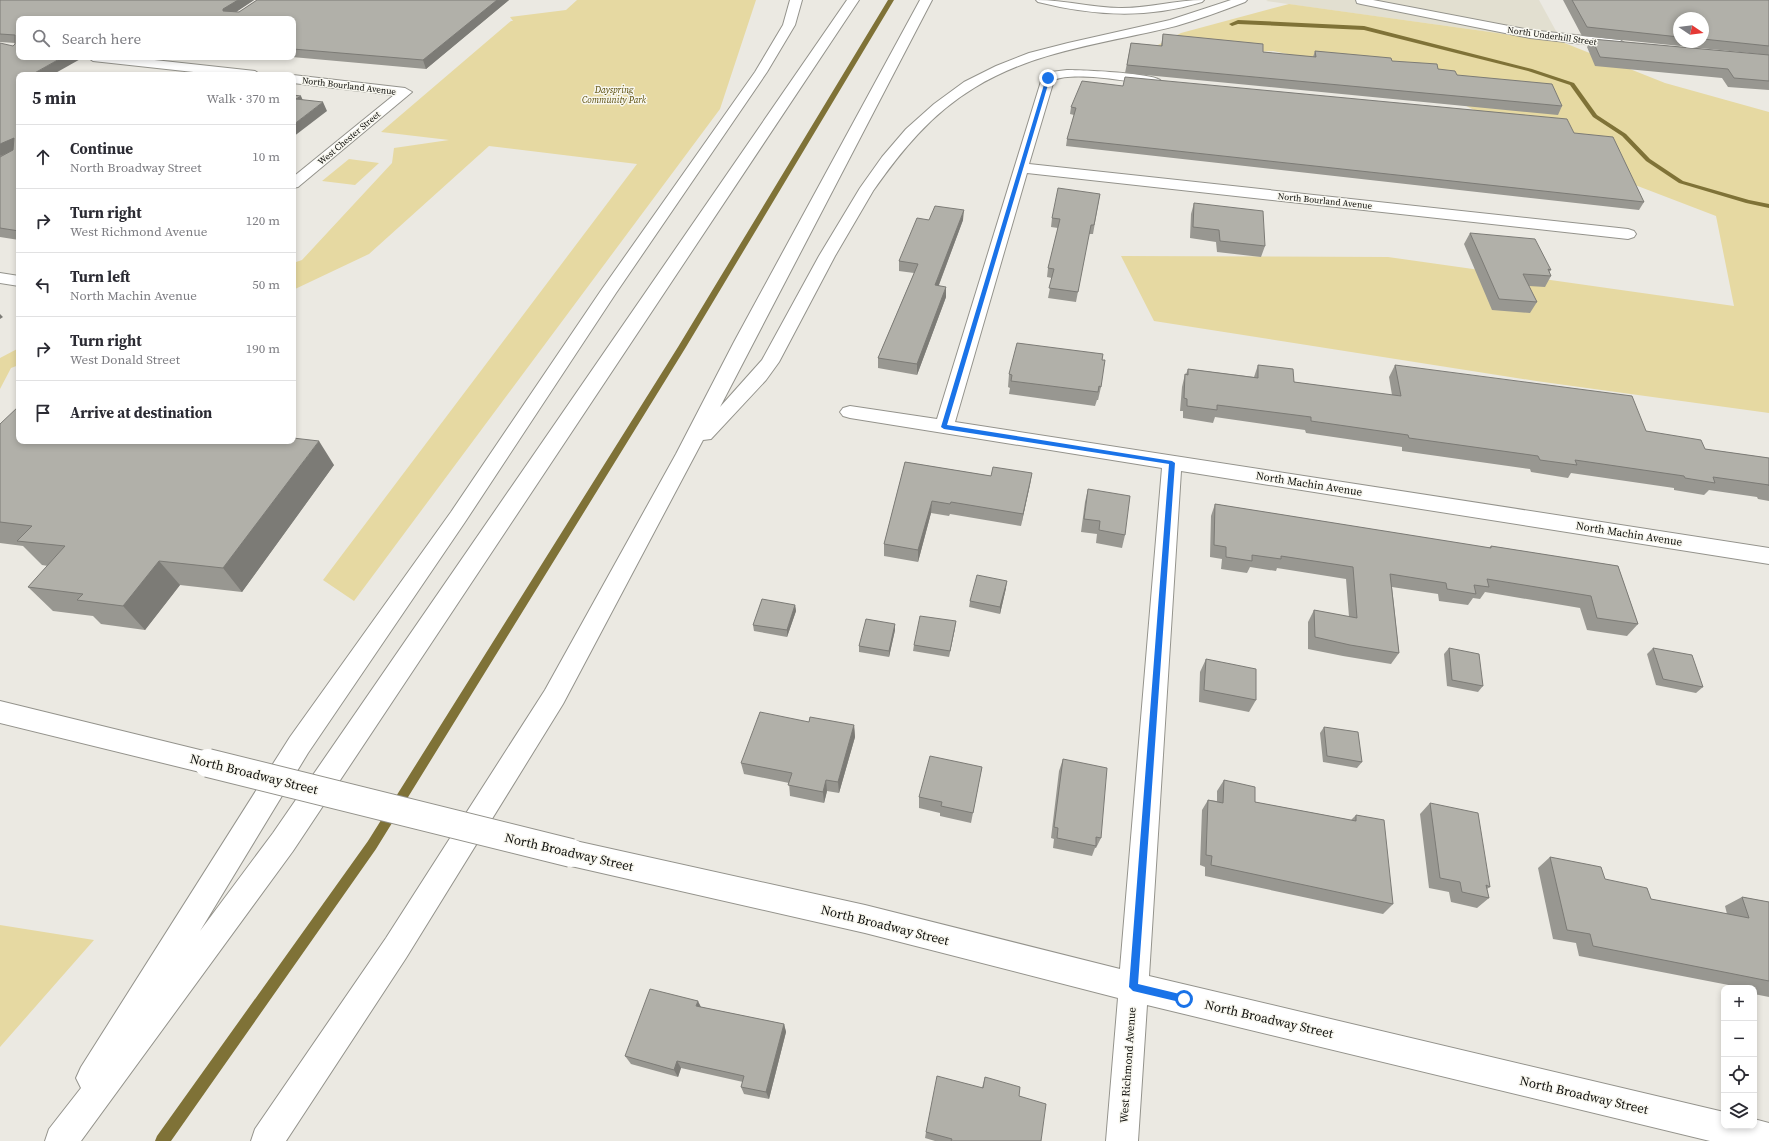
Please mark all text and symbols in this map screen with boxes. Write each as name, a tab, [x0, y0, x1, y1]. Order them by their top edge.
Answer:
north arrow	[1673, 12, 1709, 48]
search box	[16, 16, 296, 60]
street label: North Underhill Street	[1507, 24, 1597, 48]
icon: search	[30, 27, 52, 49]
text: Search here	[62, 28, 141, 49]
route end	[1039, 69, 1057, 87]
street label: North Bourland Avenue	[301, 74, 397, 98]
park label: Dayspring Community Park	[582, 84, 647, 106]
text: 5 min	[32, 86, 76, 110]
text: Walk · 370 m	[207, 90, 280, 107]
street label: West Chester Street	[315, 108, 383, 168]
text: Continue	[70, 138, 133, 159]
icon: ahead	[32, 146, 54, 168]
text: 10 m	[252, 148, 280, 165]
text: North Broadway Street	[70, 159, 201, 176]
street label: North Bourland Avenue	[1277, 190, 1373, 212]
text: Turn right	[70, 202, 142, 223]
icon: right	[32, 210, 54, 232]
text: 120 m	[246, 212, 280, 229]
text: West Richmond Avenue	[70, 223, 207, 240]
text: Turn left	[70, 266, 130, 287]
icon: left	[32, 274, 54, 296]
text: 50 m	[252, 276, 280, 293]
text: North Machin Avenue	[70, 287, 197, 304]
text: Turn right	[70, 330, 142, 351]
icon: right	[32, 338, 54, 360]
text: 190 m	[246, 340, 280, 357]
text: West Donald Street	[70, 351, 180, 368]
icon: arrive	[32, 402, 54, 424]
text: Arrive at destination	[70, 402, 212, 423]
street label: North Machin Avenue	[1255, 468, 1364, 500]
street label: North Machin Avenue	[1575, 518, 1684, 550]
street label: North Broadway Street	[188, 750, 321, 798]
street label: North Broadway Street	[503, 829, 636, 875]
street label: North Broadway Street	[819, 901, 952, 949]
map controls	[1721, 985, 1757, 1129]
button: +	[1721, 985, 1757, 1021]
route start	[1175, 990, 1193, 1008]
street label: North Broadway Street	[1203, 996, 1336, 1042]
street label: West Richmond Avenue	[1116, 1006, 1140, 1123]
button: −	[1721, 1021, 1757, 1057]
button: locate	[1721, 1057, 1757, 1093]
street label: North Broadway Street	[1518, 1072, 1651, 1118]
button: layers	[1721, 1093, 1757, 1129]

